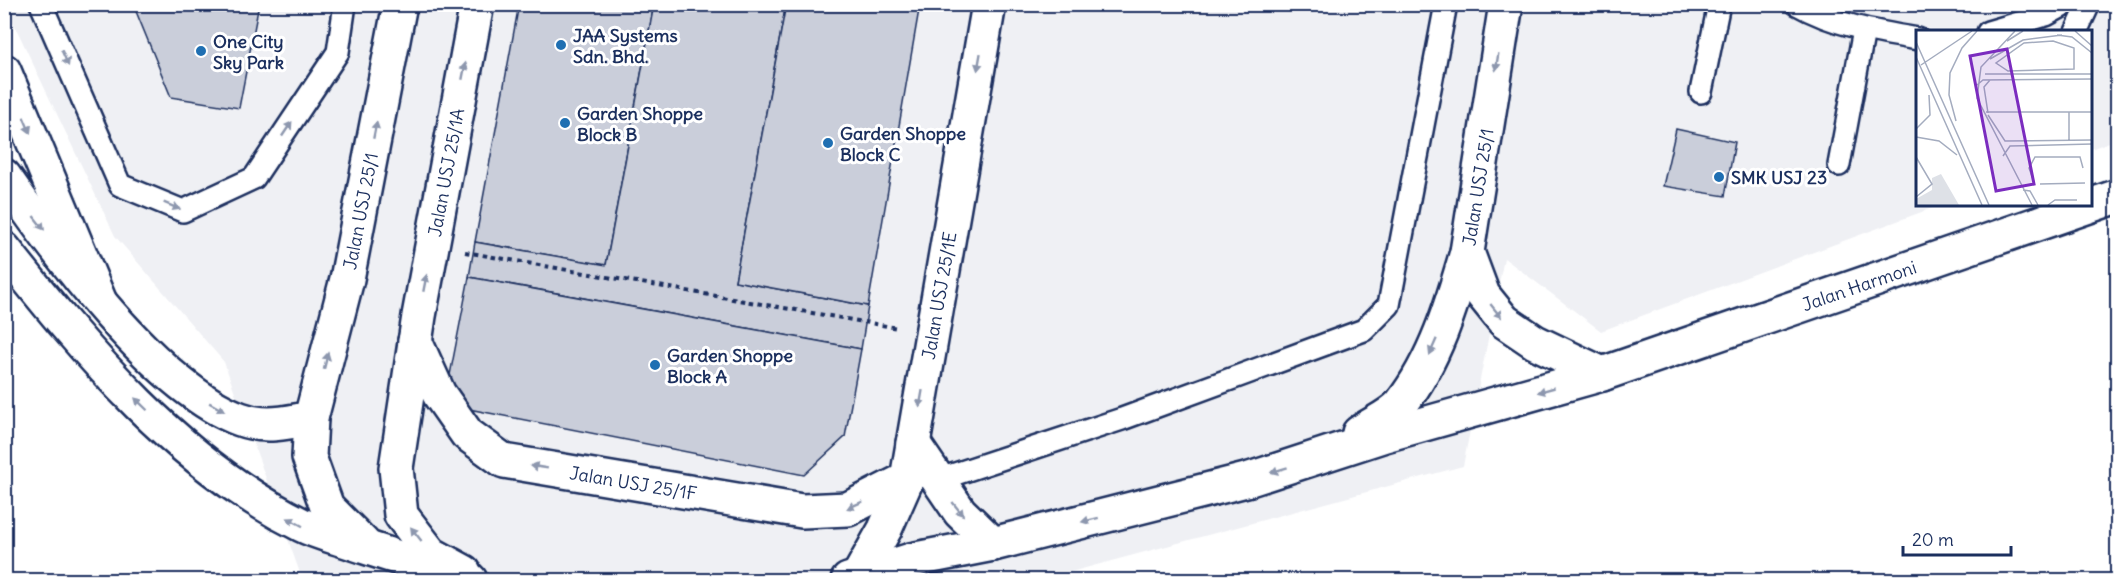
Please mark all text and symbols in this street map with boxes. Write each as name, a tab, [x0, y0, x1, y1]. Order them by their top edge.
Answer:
place label: JAA Systems Sdn. Bhd.	[573, 24, 678, 68]
place label: One City Sky Park	[213, 30, 284, 74]
inset map	[1916, 30, 2092, 206]
marker: JAA Systems Sdn. Bhd.	[554, 38, 568, 52]
marker: One City Sky Park	[194, 44, 208, 58]
one-way arrow	[60, 49, 70, 67]
one-way arrow	[975, 53, 984, 72]
one-way arrow	[1493, 53, 1502, 72]
one-way arrow	[460, 61, 469, 80]
place label: Garden Shoppe Block B	[577, 102, 703, 146]
street label: Jalan USJ 25/1A	[423, 106, 469, 238]
one-way arrow	[22, 116, 32, 134]
marker: Garden Shoppe Block B	[558, 116, 572, 130]
one-way arrow	[371, 120, 380, 139]
one-way arrow	[281, 121, 292, 138]
place label: Garden Shoppe Block C	[840, 122, 966, 166]
street label: Jalan USJ 25/1	[1457, 127, 1499, 247]
marker: Garden Shoppe Block C	[821, 136, 835, 150]
street label: Jalan USJ 25/1	[338, 151, 383, 271]
place label: SMK USJ 23	[1731, 166, 1827, 189]
marker: SMK USJ 23	[1712, 170, 1726, 184]
one-way arrow	[164, 201, 182, 211]
one-way arrow	[33, 215, 45, 231]
street label: Jalan USJ 25/1E	[916, 230, 961, 361]
street label: Jalan Harmoni	[1799, 255, 1919, 316]
one-way arrow	[420, 274, 429, 293]
one-way arrow	[1489, 303, 1502, 319]
one-way arrow	[1429, 338, 1438, 355]
place label: Garden Shoppe Block A	[667, 344, 793, 388]
one-way arrow	[322, 352, 331, 370]
marker: Garden Shoppe Block A	[648, 358, 662, 372]
one-way arrow	[1537, 386, 1555, 395]
one-way arrow	[916, 390, 925, 409]
one-way arrow	[134, 398, 148, 412]
one-way arrow	[209, 402, 226, 412]
street label: Jalan USJ 25/1F	[568, 461, 699, 505]
one-way arrow	[529, 462, 548, 471]
one-way arrow	[1270, 466, 1288, 475]
one-way arrow	[846, 500, 864, 510]
one-way arrow	[951, 501, 963, 516]
one-way arrow	[1081, 515, 1099, 525]
one-way arrow	[287, 517, 304, 527]
scale bar	[1903, 519, 2011, 557]
one-way arrow	[410, 527, 422, 543]
text: 20 m	[1912, 528, 1954, 551]

